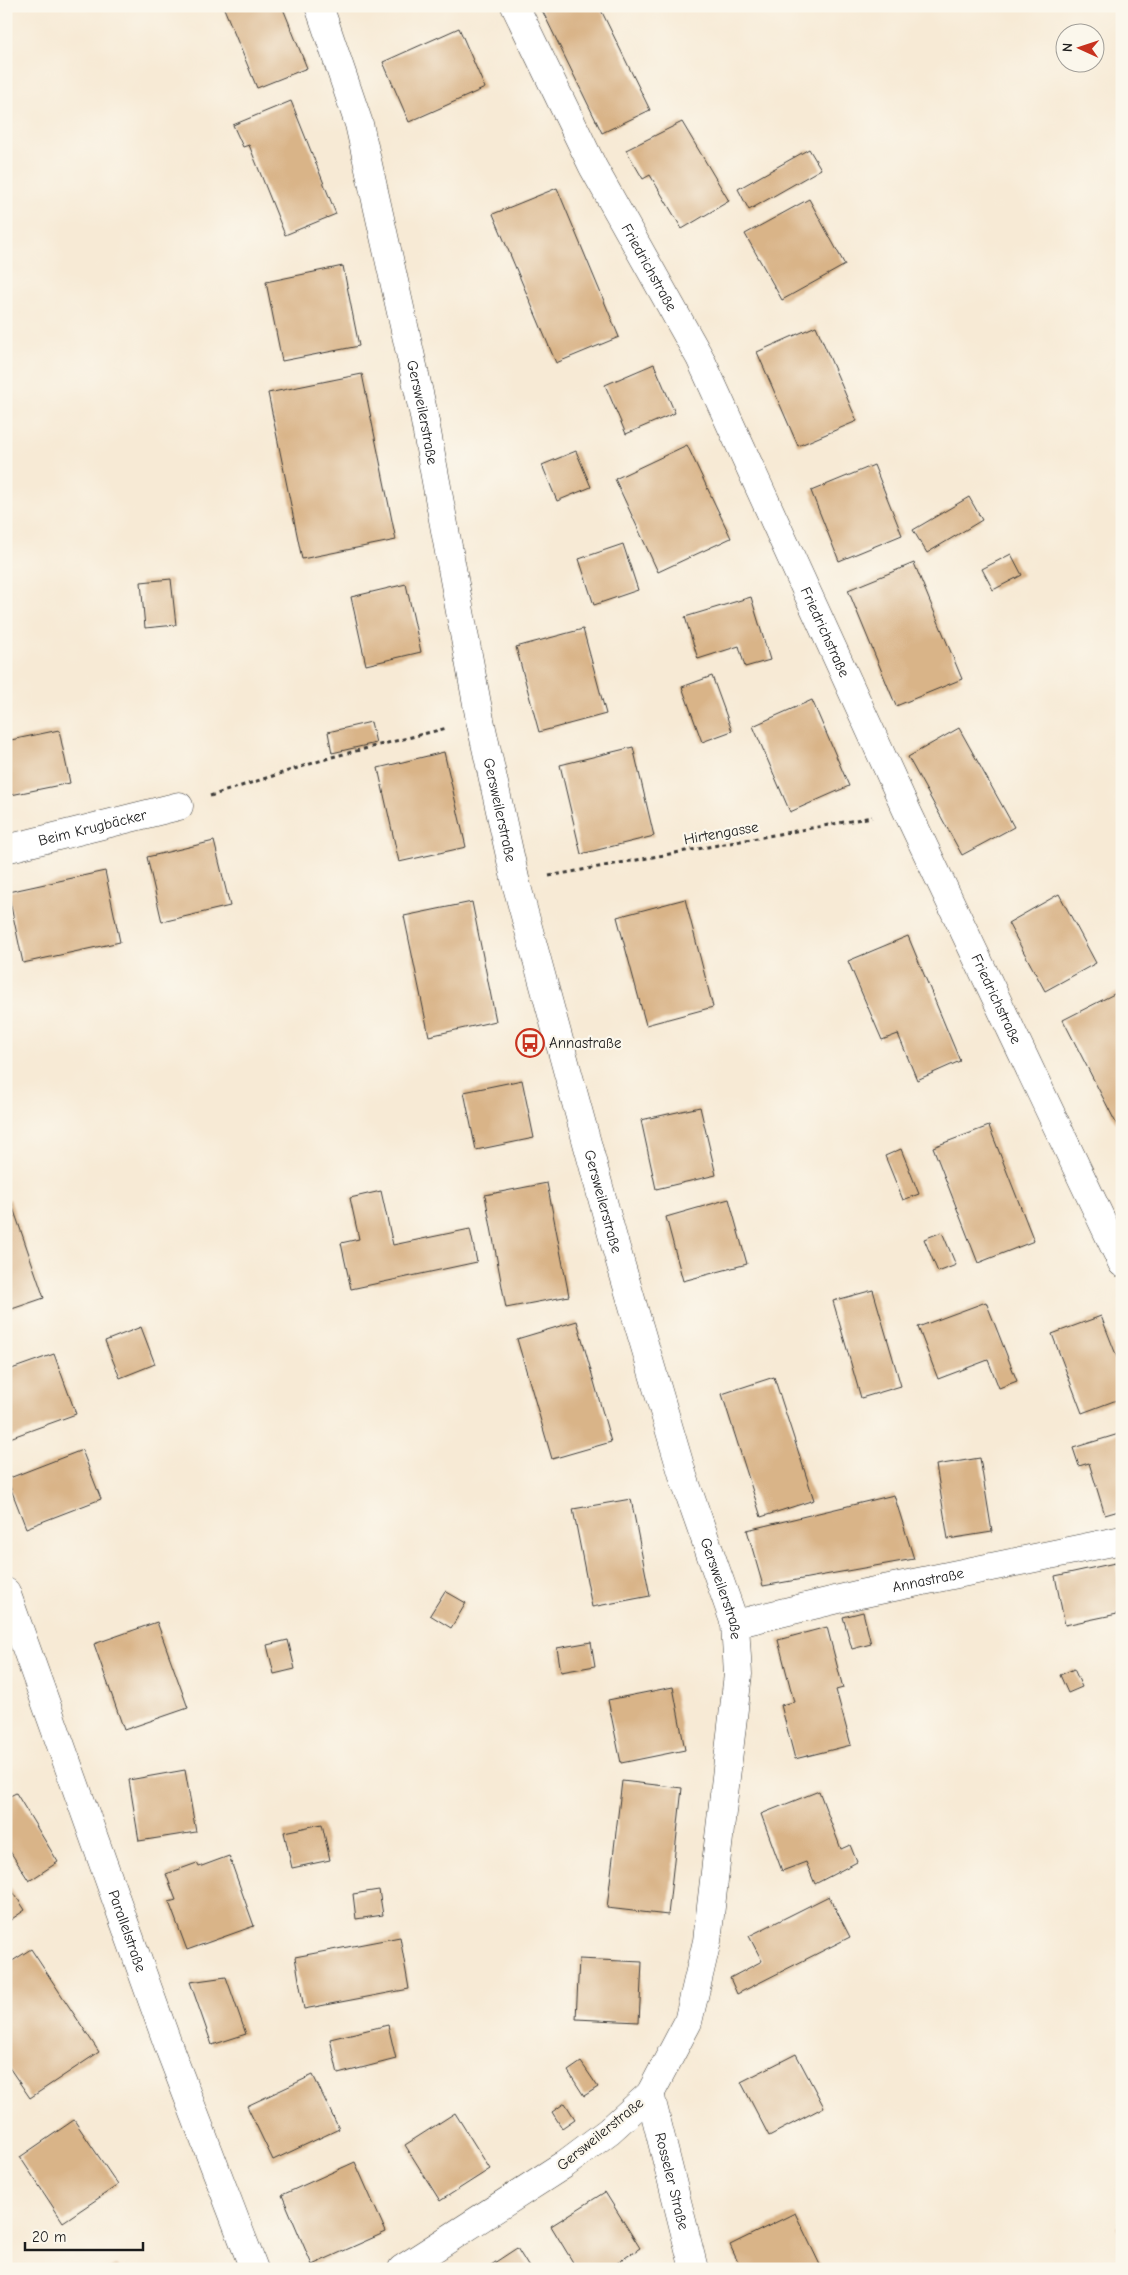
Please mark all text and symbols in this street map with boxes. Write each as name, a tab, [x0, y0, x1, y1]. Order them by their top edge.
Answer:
north arrow	[1056, 22, 1106, 72]
text: N	[1059, 42, 1076, 52]
street label: Friedrichstraße	[618, 220, 681, 315]
street label: Gersweilerstraße	[403, 359, 442, 467]
street label: Friedrichstraße	[797, 584, 854, 680]
street label: Gersweilerstraße	[480, 756, 520, 864]
street label: Beim Krugbäcker	[36, 805, 148, 850]
street label: Hirtengasse	[682, 817, 760, 848]
street label: Friedrichstraße	[967, 951, 1026, 1047]
bus stop icon: Annastraße	[515, 1028, 545, 1058]
place label: Annastraße	[549, 1034, 622, 1052]
street label: Gersweilerstraße	[580, 1148, 626, 1256]
street label: Gersweilerstraße	[696, 1535, 745, 1640]
street label: Annastraße	[891, 1564, 966, 1596]
street label: Parallelstraße	[104, 1888, 150, 1975]
street label: Gersweilerstraße	[553, 2093, 647, 2174]
street label: Rosseler Straße	[651, 2131, 693, 2232]
scale bar	[25, 2220, 142, 2252]
text: 20 m	[32, 2228, 66, 2246]

